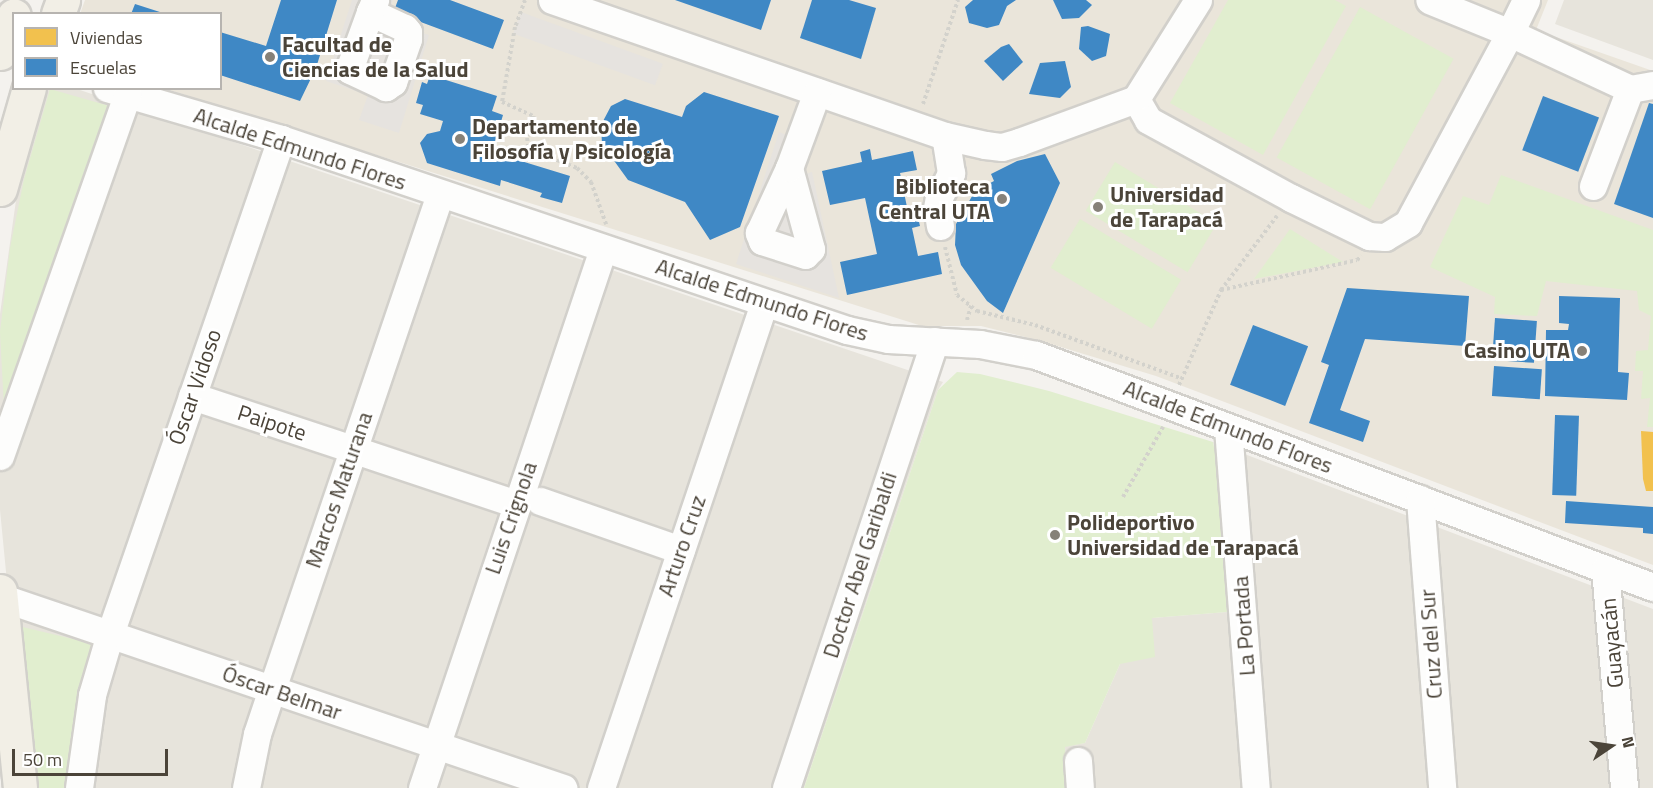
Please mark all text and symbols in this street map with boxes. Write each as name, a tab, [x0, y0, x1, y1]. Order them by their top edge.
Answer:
legend	[12, 12, 222, 90]
text: Viviendas	[70, 24, 143, 51]
place label: Facultad de Ciencias de la Salud	[282, 31, 469, 82]
marker: Facultad de Ciencias de la Salud	[263, 50, 277, 64]
text: Escuelas	[70, 54, 136, 81]
street label: Alcalde Edmundo Flores	[190, 102, 410, 196]
place label: Departamento de Filosofía y Psicología	[472, 113, 671, 164]
marker: Departamento de Filosofía y Psicología	[453, 132, 467, 146]
place label: Biblioteca Central UTA	[878, 173, 990, 224]
place label: Universidad de Tarapacá	[1110, 181, 1224, 232]
marker: Biblioteca Central UTA	[995, 192, 1009, 206]
marker: Universidad de Tarapacá	[1091, 200, 1105, 214]
street label: Alcalde Edmundo Flores	[652, 253, 872, 347]
street label: Óscar Vidoso	[163, 326, 227, 448]
place label: Casino UTA	[1464, 338, 1570, 364]
marker: Casino UTA	[1575, 344, 1589, 358]
street label: Alcalde Edmundo Flores	[1120, 375, 1336, 479]
street label: Paipote	[234, 400, 310, 446]
street label: Marcos Maturana	[300, 408, 378, 572]
street label: Luis Crignola	[479, 458, 543, 578]
street label: Doctor Abel Garibaldi	[817, 469, 903, 661]
street label: Arturo Cruz	[652, 492, 712, 600]
place label: Polideportivo Universidad de Tarapacá	[1067, 509, 1299, 560]
marker: Polideportivo Universidad de Tarapacá	[1048, 528, 1062, 542]
street label: La Portada	[1227, 575, 1261, 677]
street label: Cruz del Sur	[1414, 588, 1448, 700]
street label: Guayacán	[1595, 597, 1629, 689]
street label: Óscar Belmar	[219, 660, 345, 726]
north arrow	[1581, 716, 1641, 776]
text: N	[1616, 734, 1641, 750]
scale bar	[15, 737, 171, 775]
text: 50 m	[23, 746, 62, 773]

